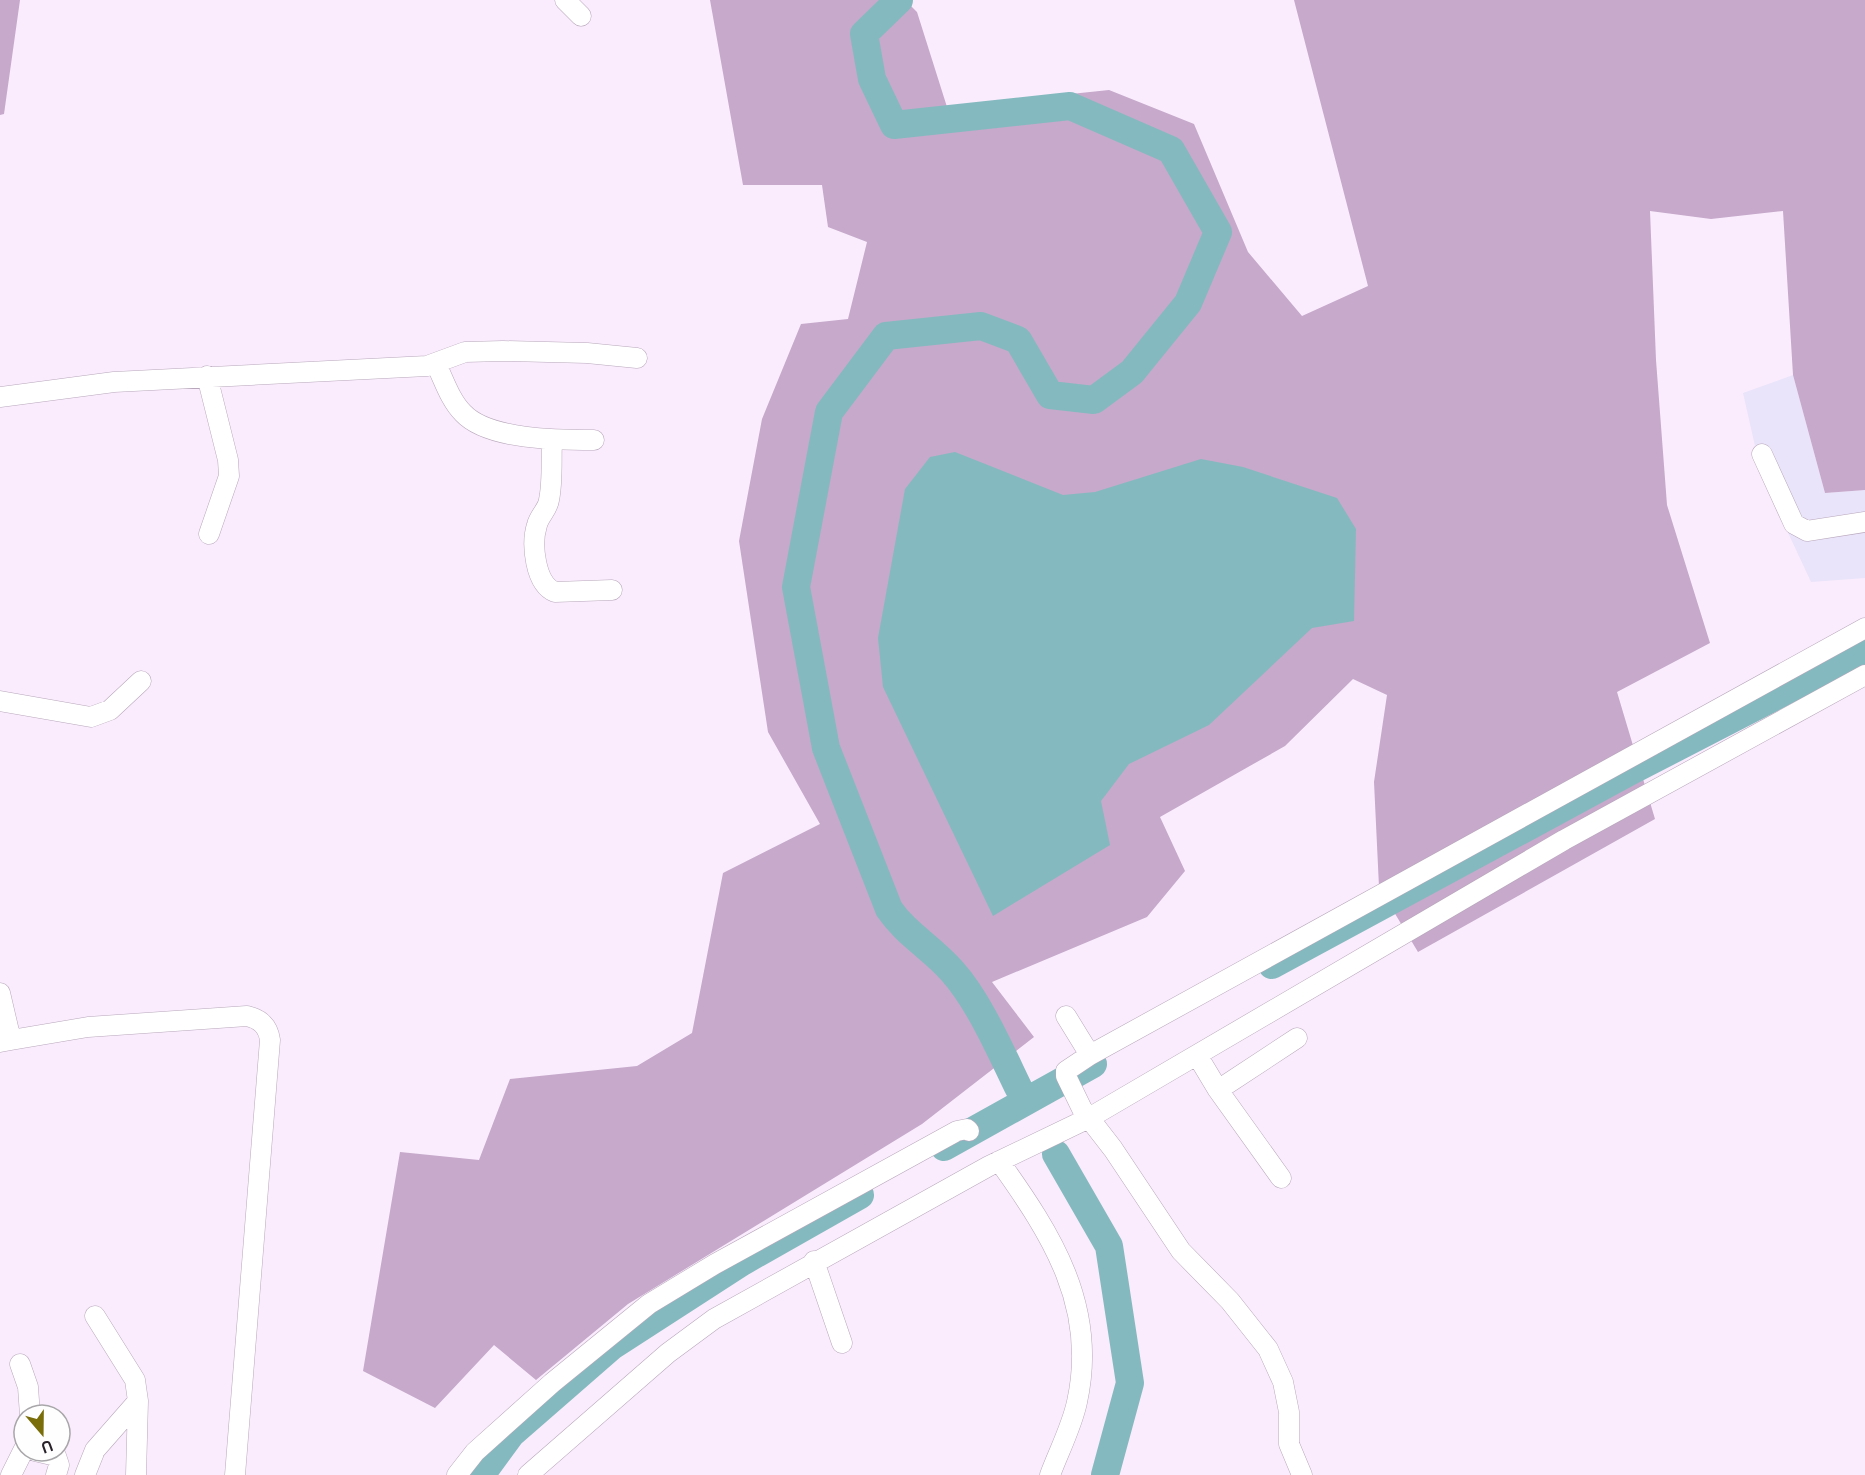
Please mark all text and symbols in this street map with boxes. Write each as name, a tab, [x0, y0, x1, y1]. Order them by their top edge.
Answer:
north arrow	[12, 1403, 72, 1463]
text: U	[38, 1434, 55, 1457]

